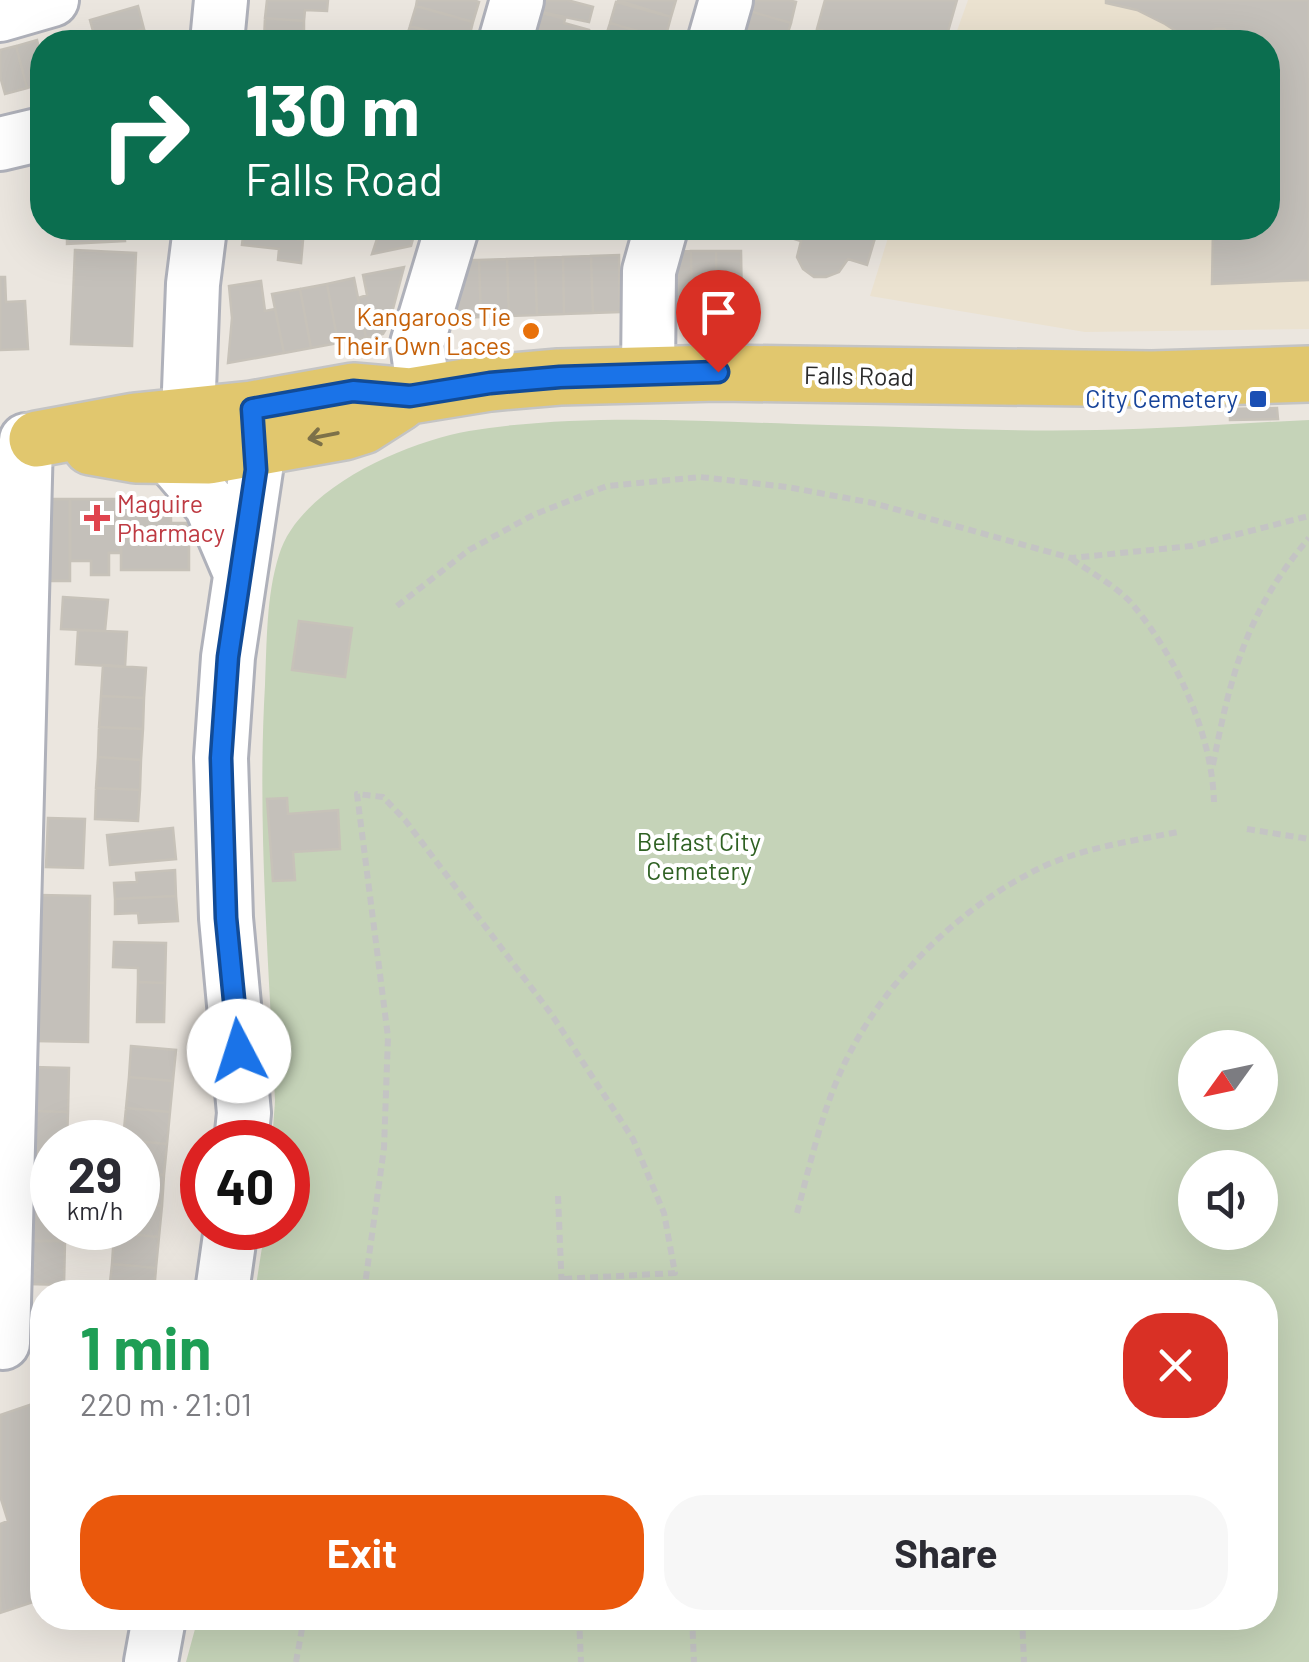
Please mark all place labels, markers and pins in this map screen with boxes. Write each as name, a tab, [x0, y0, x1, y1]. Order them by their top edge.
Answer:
pin	[676, 270, 761, 373]
place label: Kangaroos Tie Their Own Laces	[333, 301, 511, 360]
marker: Kangaroos Tie Their Own Laces	[520, 320, 542, 342]
place label: City Cemetery	[1085, 383, 1238, 413]
marker: City Cemetery	[1247, 388, 1269, 410]
place label: Maguire Pharmacy	[117, 488, 225, 547]
marker: Maguire Pharmacy	[86, 507, 108, 529]

